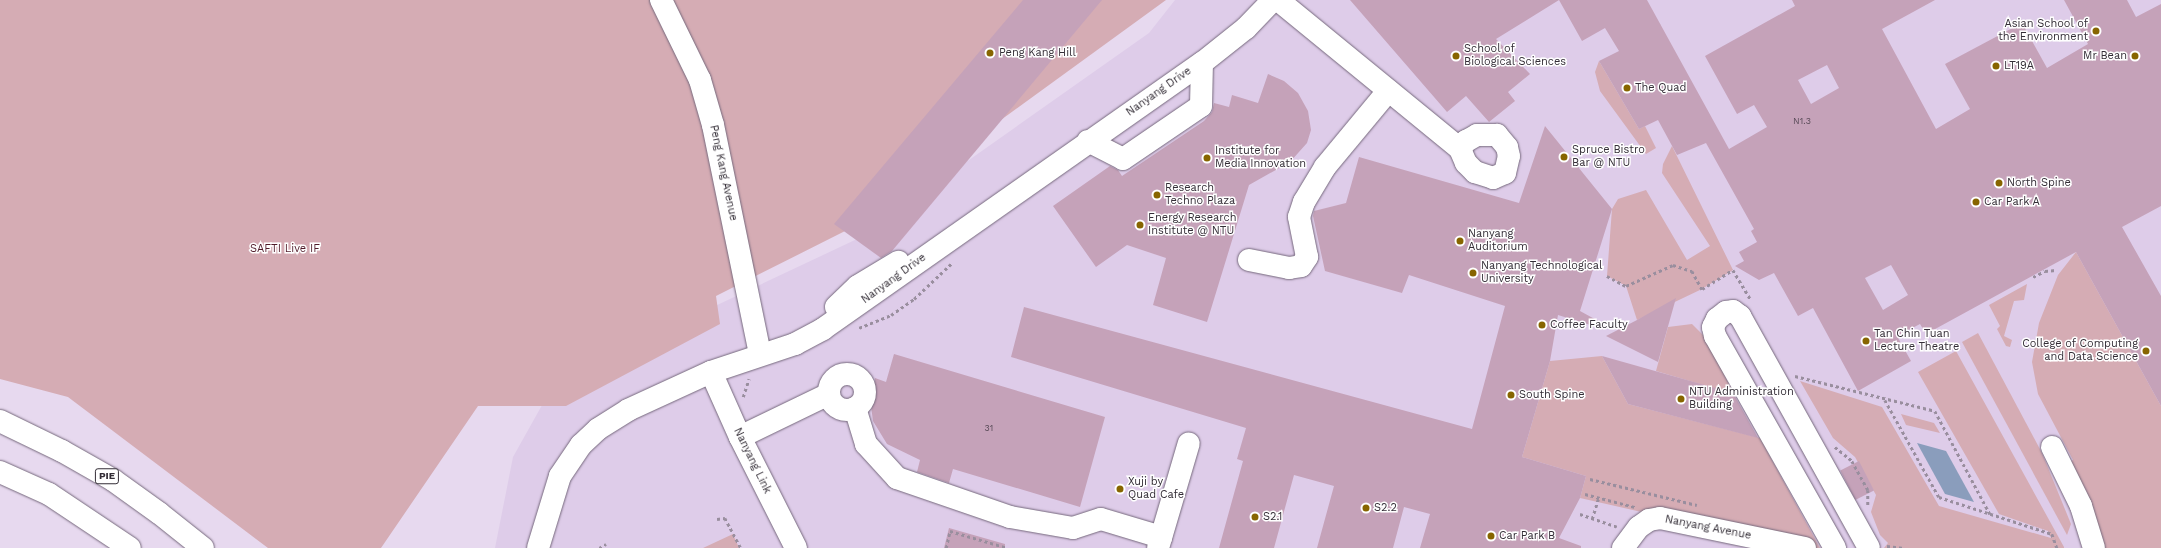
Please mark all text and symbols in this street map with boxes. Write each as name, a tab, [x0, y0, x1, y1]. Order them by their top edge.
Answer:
place label: Asian School of the Environment	[1998, 18, 2088, 44]
marker: Asian School of the Environment	[2091, 26, 2101, 36]
place label: School of Biological Sciences	[1464, 43, 1567, 69]
place label: Peng Kang Hill	[999, 46, 1076, 60]
marker: Peng Kang Hill	[984, 47, 996, 59]
place label: Mr Bean	[2083, 49, 2127, 63]
marker: School of Biological Sciences	[1451, 51, 1461, 61]
marker: Mr Bean	[2130, 51, 2140, 61]
place label: LT19A	[2004, 59, 2034, 73]
marker: LT19A	[1991, 61, 2001, 71]
street label: Nanyang Drive	[1124, 65, 1194, 119]
place label: The Quad	[1635, 81, 1686, 95]
marker: The Quad	[1622, 83, 1632, 93]
house number: N1.3	[1793, 116, 1811, 126]
street label: Peng Kang Avenue	[706, 124, 740, 222]
place label: Spruce Bistro Bar @ NTU	[1572, 144, 1645, 170]
place label: Institute for Media Innovation	[1215, 145, 1306, 171]
marker: Spruce Bistro Bar @ NTU	[1559, 152, 1569, 162]
marker: Institute for Media Innovation	[1202, 153, 1212, 163]
place label: North Spine	[2007, 176, 2071, 190]
marker: North Spine	[1994, 178, 2004, 188]
place label: Research Techno Plaza	[1165, 182, 1235, 208]
marker: Research Techno Plaza	[1152, 190, 1162, 200]
place label: Car Park A	[1984, 195, 2041, 209]
marker: Car Park A	[1971, 197, 1981, 207]
place label: Energy Research Institute @ NTU	[1148, 212, 1237, 238]
marker: Energy Research Institute @ NTU	[1135, 220, 1145, 230]
place label: Nanyang Auditorium	[1468, 228, 1528, 254]
marker: Nanyang Auditorium	[1455, 236, 1465, 246]
park label: SAFTI Live IF	[250, 242, 320, 256]
street label: Nanyang Drive	[859, 251, 929, 307]
place label: Nanyang Technological University	[1481, 260, 1603, 286]
marker: Nanyang Technological University	[1468, 268, 1478, 278]
place label: Coffee Faculty	[1550, 318, 1628, 332]
marker: Coffee Faculty	[1537, 320, 1547, 330]
place label: Tan Chin Tuan Lecture Theatre	[1874, 328, 1960, 354]
marker: Tan Chin Tuan Lecture Theatre	[1861, 336, 1871, 346]
place label: College of Computing and Data Science	[2022, 338, 2138, 364]
marker: College of Computing and Data Science	[2141, 346, 2151, 356]
place label: NTU Administration Building	[1689, 386, 1794, 412]
place label: South Spine	[1519, 388, 1585, 402]
marker: South Spine	[1506, 390, 1516, 400]
marker: NTU Administration Building	[1676, 394, 1686, 404]
house number: 31	[985, 423, 993, 433]
street label: Nanyang Link	[730, 426, 774, 496]
road number: PIE	[94, 468, 120, 484]
place label: Xuji by Quad Cafe	[1128, 476, 1184, 502]
marker: Xuji by Quad Cafe	[1115, 484, 1125, 494]
place label: S2.2	[1374, 501, 1397, 515]
marker: S2.2	[1361, 503, 1371, 513]
place label: S2.1	[1263, 510, 1282, 524]
marker: S2.1	[1250, 512, 1260, 522]
street label: Nanyang Avenue	[1664, 513, 1752, 543]
place label: Car Park B	[1499, 529, 1556, 543]
marker: Car Park B	[1486, 531, 1496, 541]

